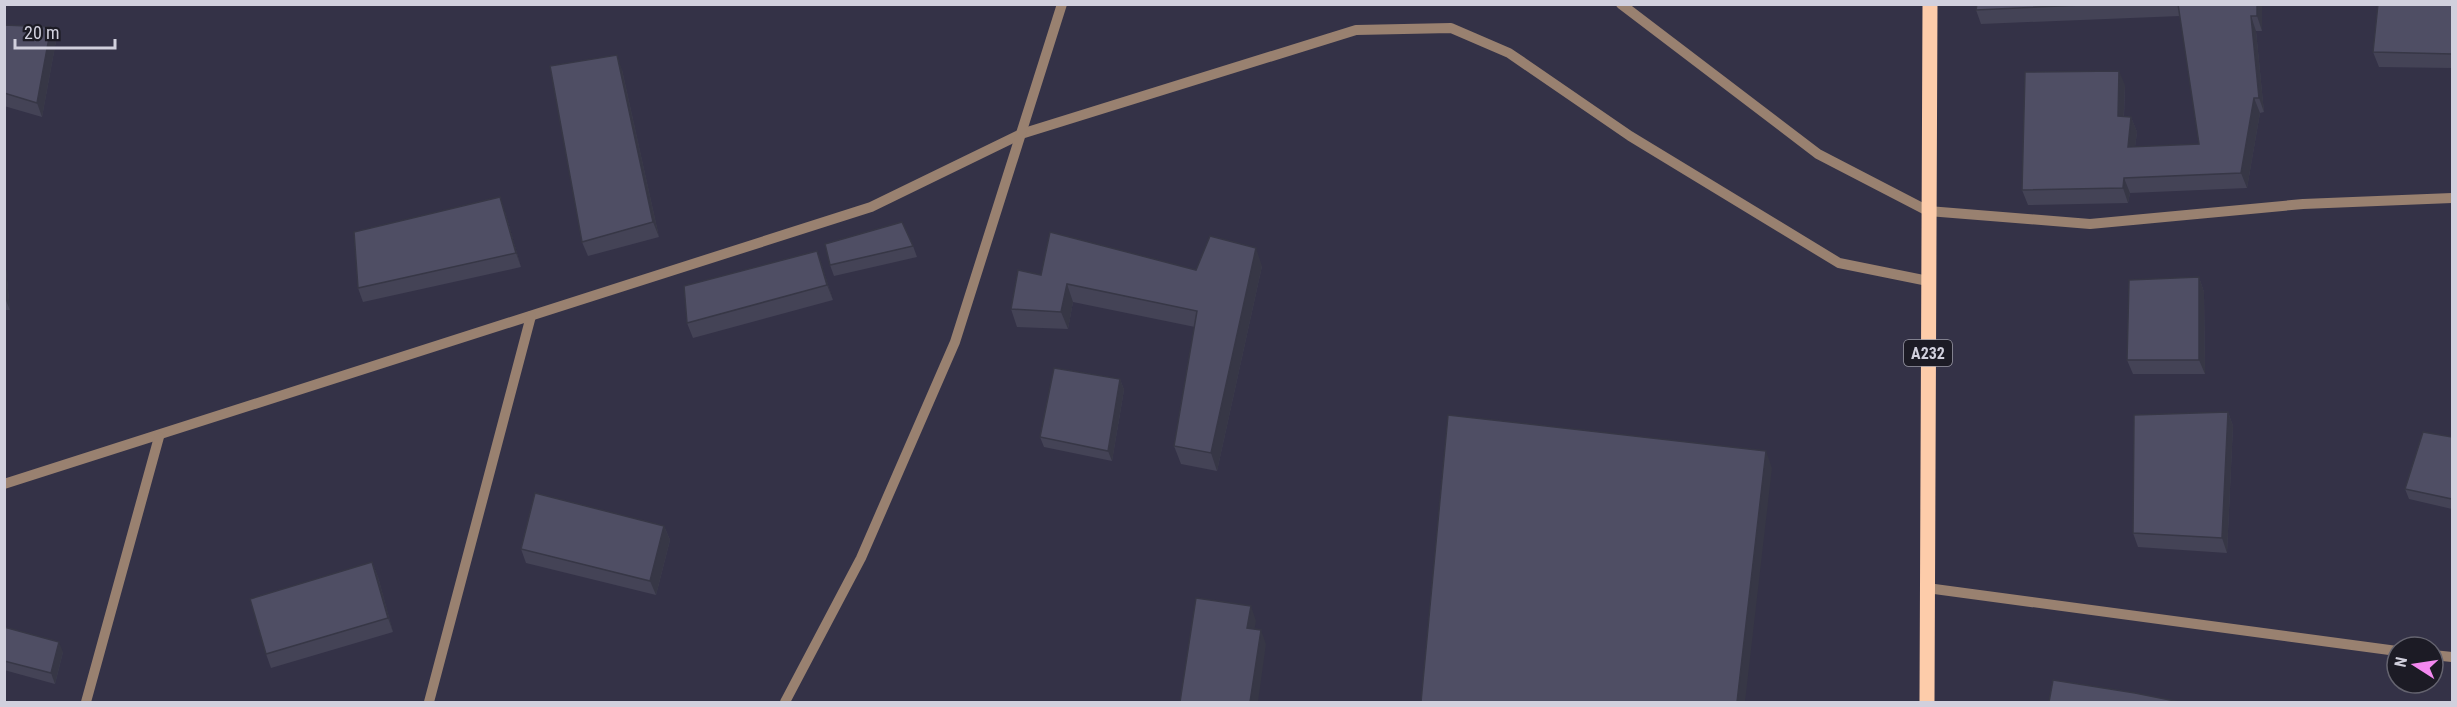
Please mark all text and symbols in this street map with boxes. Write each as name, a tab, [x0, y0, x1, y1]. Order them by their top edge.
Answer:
scale bar	[15, 12, 116, 50]
text: 20 m	[24, 22, 59, 43]
road number: A232	[1904, 340, 1952, 366]
north arrow	[2385, 635, 2445, 695]
text: N	[2391, 655, 2411, 669]

